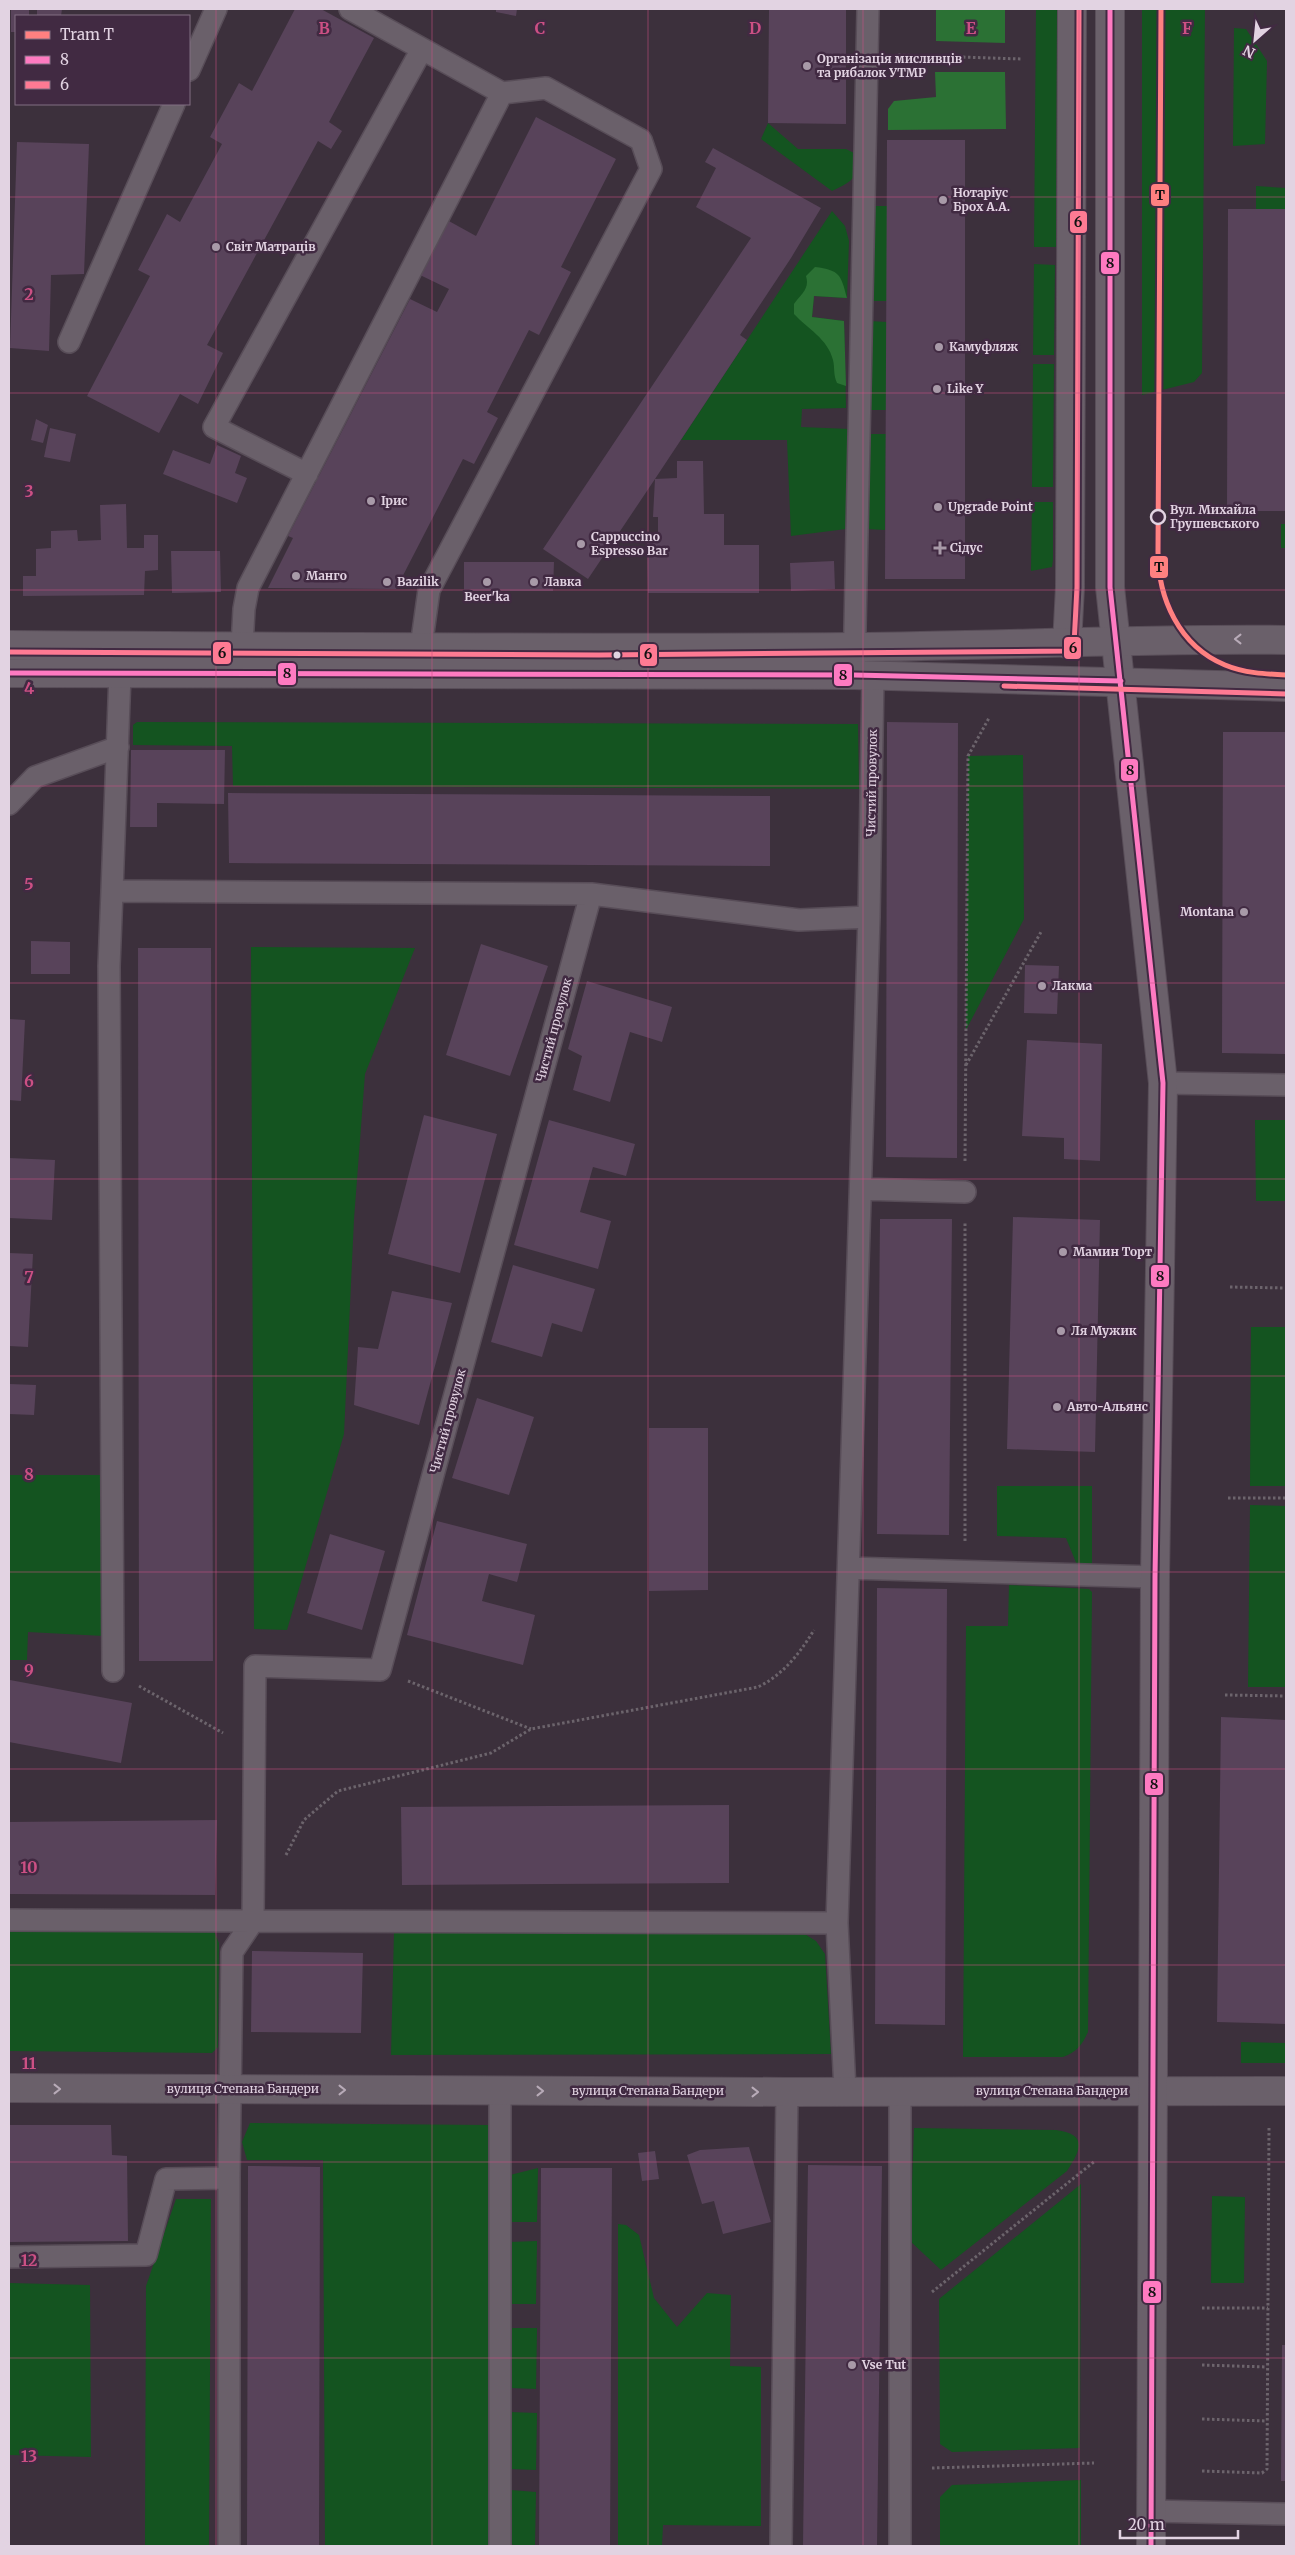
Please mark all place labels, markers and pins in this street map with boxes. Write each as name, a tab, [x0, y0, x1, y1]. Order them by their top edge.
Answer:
place label: Організація мисливців та рибалок УТМР	[817, 51, 963, 80]
marker: Організація мисливців та рибалок УТМР	[801, 60, 813, 72]
place label: Нотаріус Брох А.А.	[953, 185, 1010, 214]
marker: Нотаріус Брох А.А.	[937, 194, 949, 206]
place label: Світ Матраців	[226, 239, 316, 254]
marker: Світ Матраців	[210, 241, 222, 253]
place label: Камуфляж	[949, 339, 1019, 354]
marker: Камуфляж	[933, 341, 945, 353]
place label: Like Y	[947, 381, 985, 396]
marker: Like Y	[931, 383, 943, 395]
place label: Ірис	[381, 493, 407, 508]
marker: Ірис	[365, 495, 377, 507]
place label: Upgrade Point	[948, 499, 1033, 514]
marker: Upgrade Point	[932, 501, 944, 513]
place label: Вул. Михайла Грушевського	[1170, 502, 1259, 531]
marker: Вул. Михайла Грушевського	[1150, 509, 1166, 525]
place label: Cappuccino Espresso Bar	[591, 529, 668, 558]
marker: Cappuccino Espresso Bar	[575, 538, 587, 550]
place label: Сідус	[950, 540, 983, 555]
marker: Сідус	[934, 542, 946, 554]
place label: Манго	[306, 568, 347, 583]
marker: Манго	[290, 570, 302, 582]
place label: Bazilik	[397, 574, 439, 589]
place label: Лавка	[544, 574, 582, 589]
marker: Bazilik	[381, 576, 393, 588]
marker: Beer'ka	[481, 576, 493, 588]
marker: Лавка	[528, 576, 540, 588]
place label: Beer'ka	[464, 589, 510, 604]
unlabelled marker	[612, 650, 622, 660]
place label: Montana	[1180, 904, 1234, 919]
marker: Montana	[1238, 906, 1250, 918]
place label: Лакма	[1052, 978, 1093, 993]
marker: Лакма	[1036, 980, 1048, 992]
place label: Мамин Торт	[1073, 1244, 1153, 1259]
marker: Мамин Торт	[1057, 1246, 1069, 1258]
place label: Ля Мужик	[1071, 1323, 1137, 1338]
marker: Ля Мужик	[1055, 1325, 1067, 1337]
place label: Авто-Альянс	[1066, 1399, 1148, 1414]
marker: Авто-Альянс	[1051, 1401, 1063, 1413]
place label: Vse Tut	[861, 2357, 906, 2372]
marker: Vse Tut	[846, 2359, 858, 2371]

